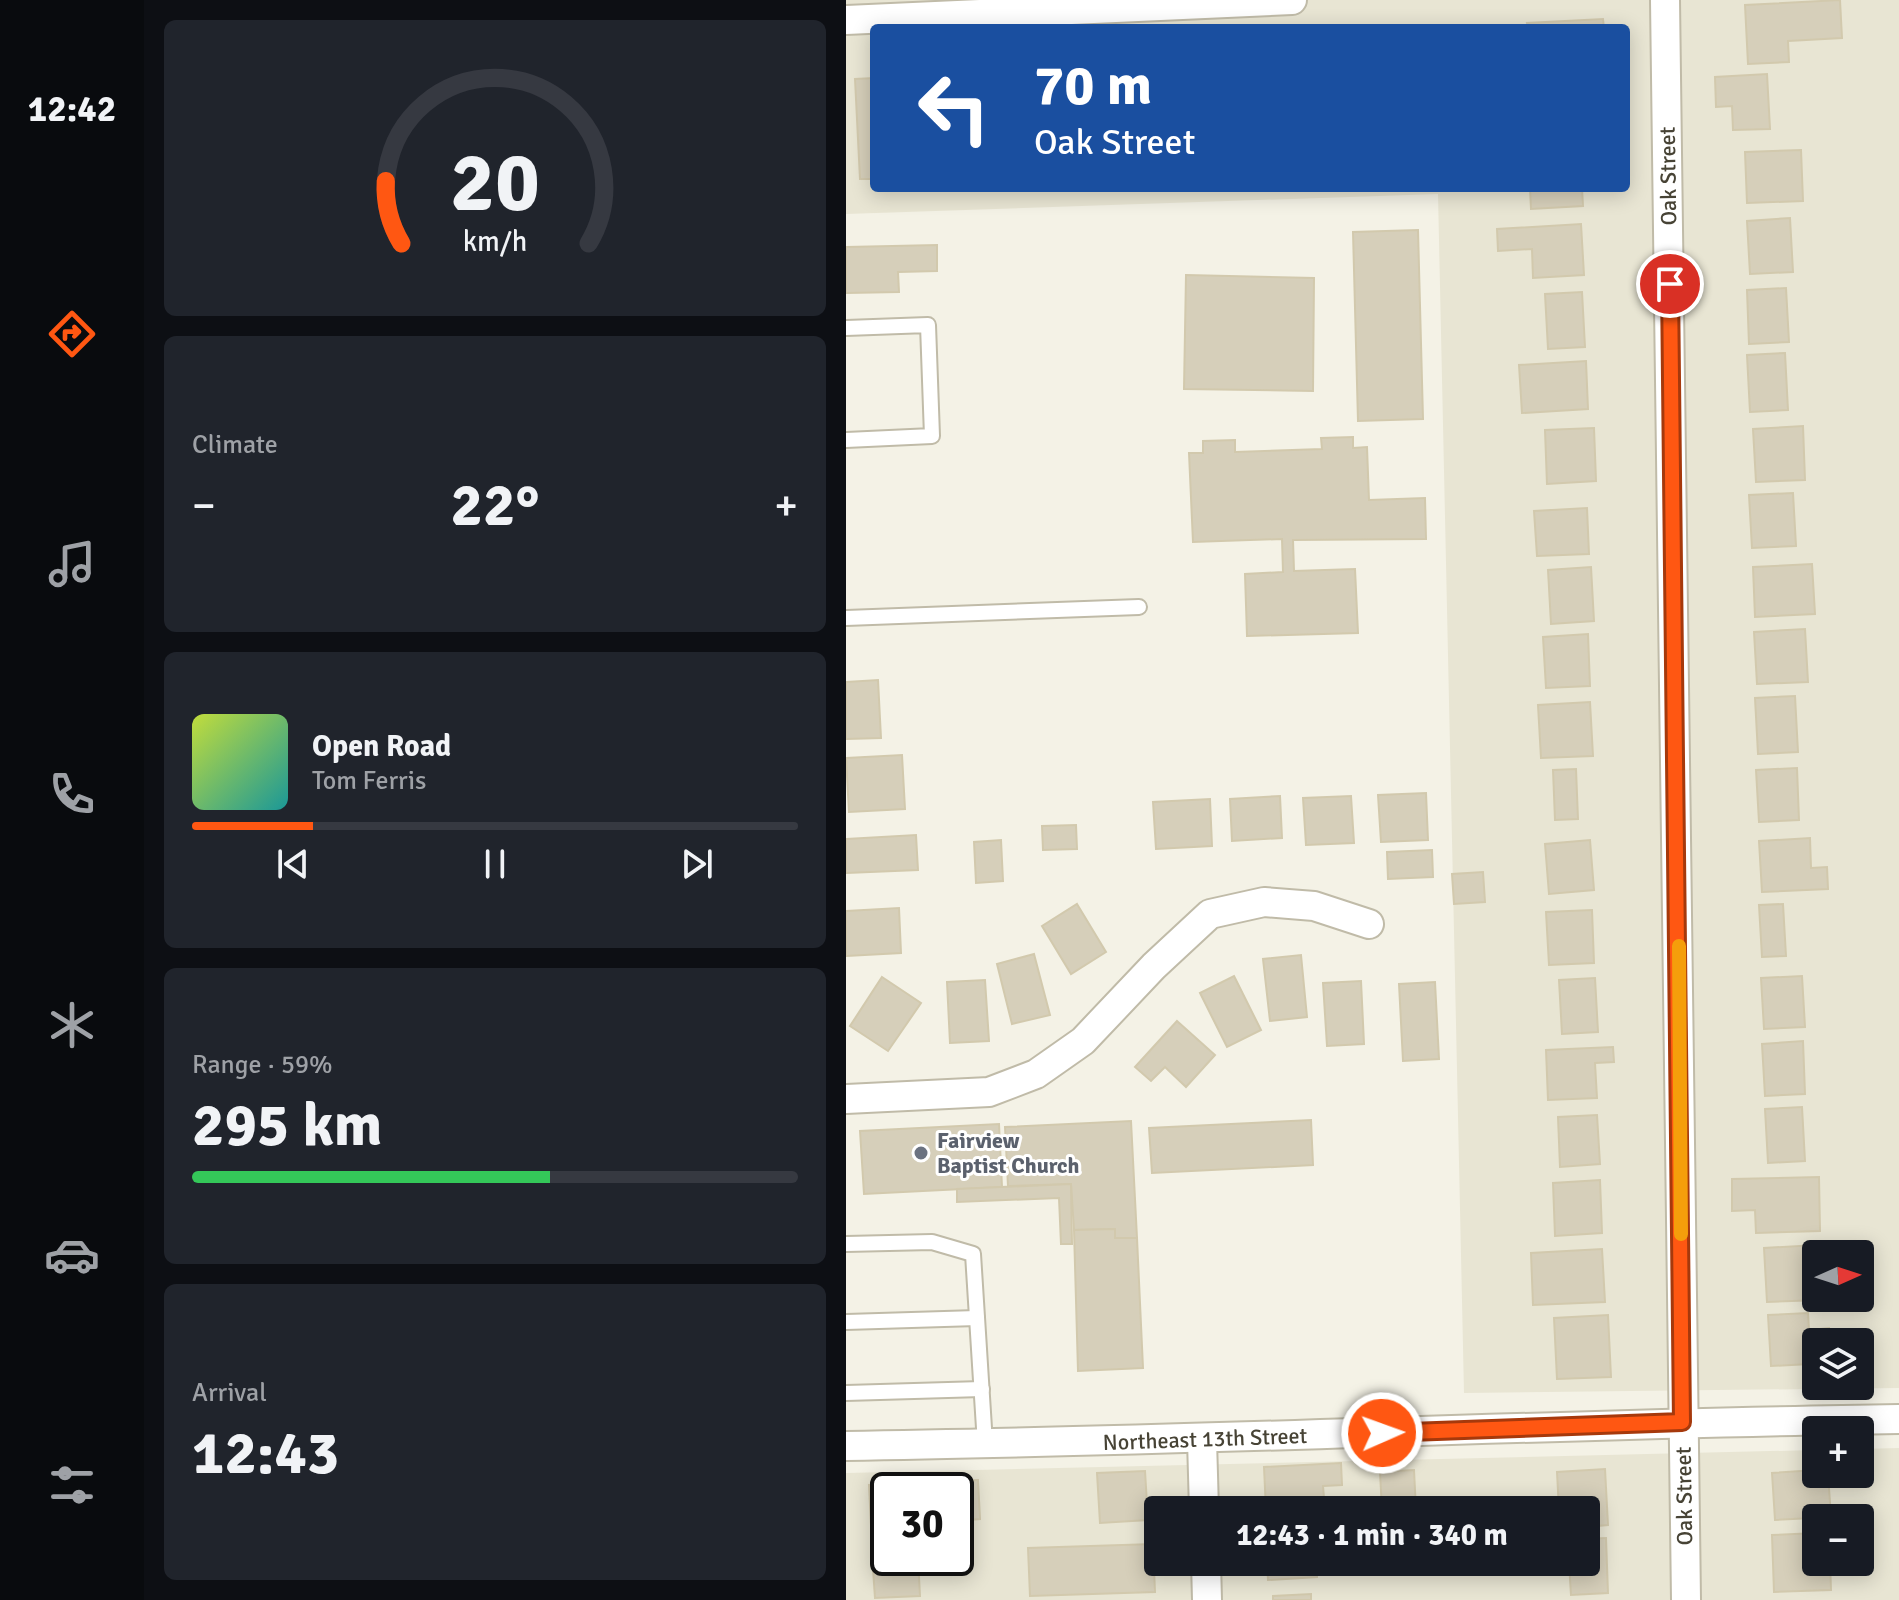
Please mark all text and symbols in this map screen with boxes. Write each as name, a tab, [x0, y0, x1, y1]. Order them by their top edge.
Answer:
text: 70 m	[1034, 51, 1152, 120]
icon: left	[902, 56, 1006, 160]
text: 12:42	[28, 87, 116, 132]
text: Oak Street	[1034, 120, 1195, 165]
street label: Oak Street	[1654, 126, 1682, 226]
text: 20	[450, 132, 540, 234]
text: km/h	[463, 224, 527, 259]
pin	[1636, 250, 1704, 318]
icon: arrive	[1648, 262, 1692, 306]
icon: directions	[44, 306, 100, 362]
text: Climate	[192, 429, 278, 461]
text: 22°	[451, 469, 539, 543]
text: −	[192, 479, 216, 533]
text: +	[774, 479, 798, 533]
icon: music	[44, 536, 100, 592]
text: Open Road	[312, 728, 451, 765]
text: Tom Ferris	[312, 765, 426, 797]
icon: phone	[44, 766, 100, 822]
icon: previous	[271, 842, 315, 886]
icon: pause	[473, 842, 517, 886]
icon: next	[675, 842, 719, 886]
icon: climate	[44, 997, 100, 1053]
text: Range · 59%	[192, 1049, 333, 1081]
text: 295 km	[192, 1089, 382, 1163]
place label: Fairview Baptist Church	[937, 1127, 1080, 1179]
marker: Fairview Baptist Church	[912, 1144, 930, 1162]
icon: car	[44, 1227, 100, 1283]
north arrow	[1802, 1240, 1874, 1312]
map controls	[1802, 1240, 1874, 1576]
button: layers	[1802, 1328, 1874, 1400]
text: Arrival	[192, 1377, 267, 1409]
position arrow	[1340, 1391, 1424, 1475]
button: +	[1802, 1416, 1874, 1488]
text: 12:43	[192, 1417, 339, 1491]
street label: Northeast 13th Street	[1102, 1422, 1308, 1456]
street label: Oak Street	[1670, 1446, 1698, 1546]
icon: filters	[44, 1457, 100, 1513]
speed limit sign: 30	[870, 1472, 974, 1576]
button: −	[1802, 1504, 1874, 1576]
text: 12:43 · 1 min · 340 m	[1236, 1517, 1508, 1554]

